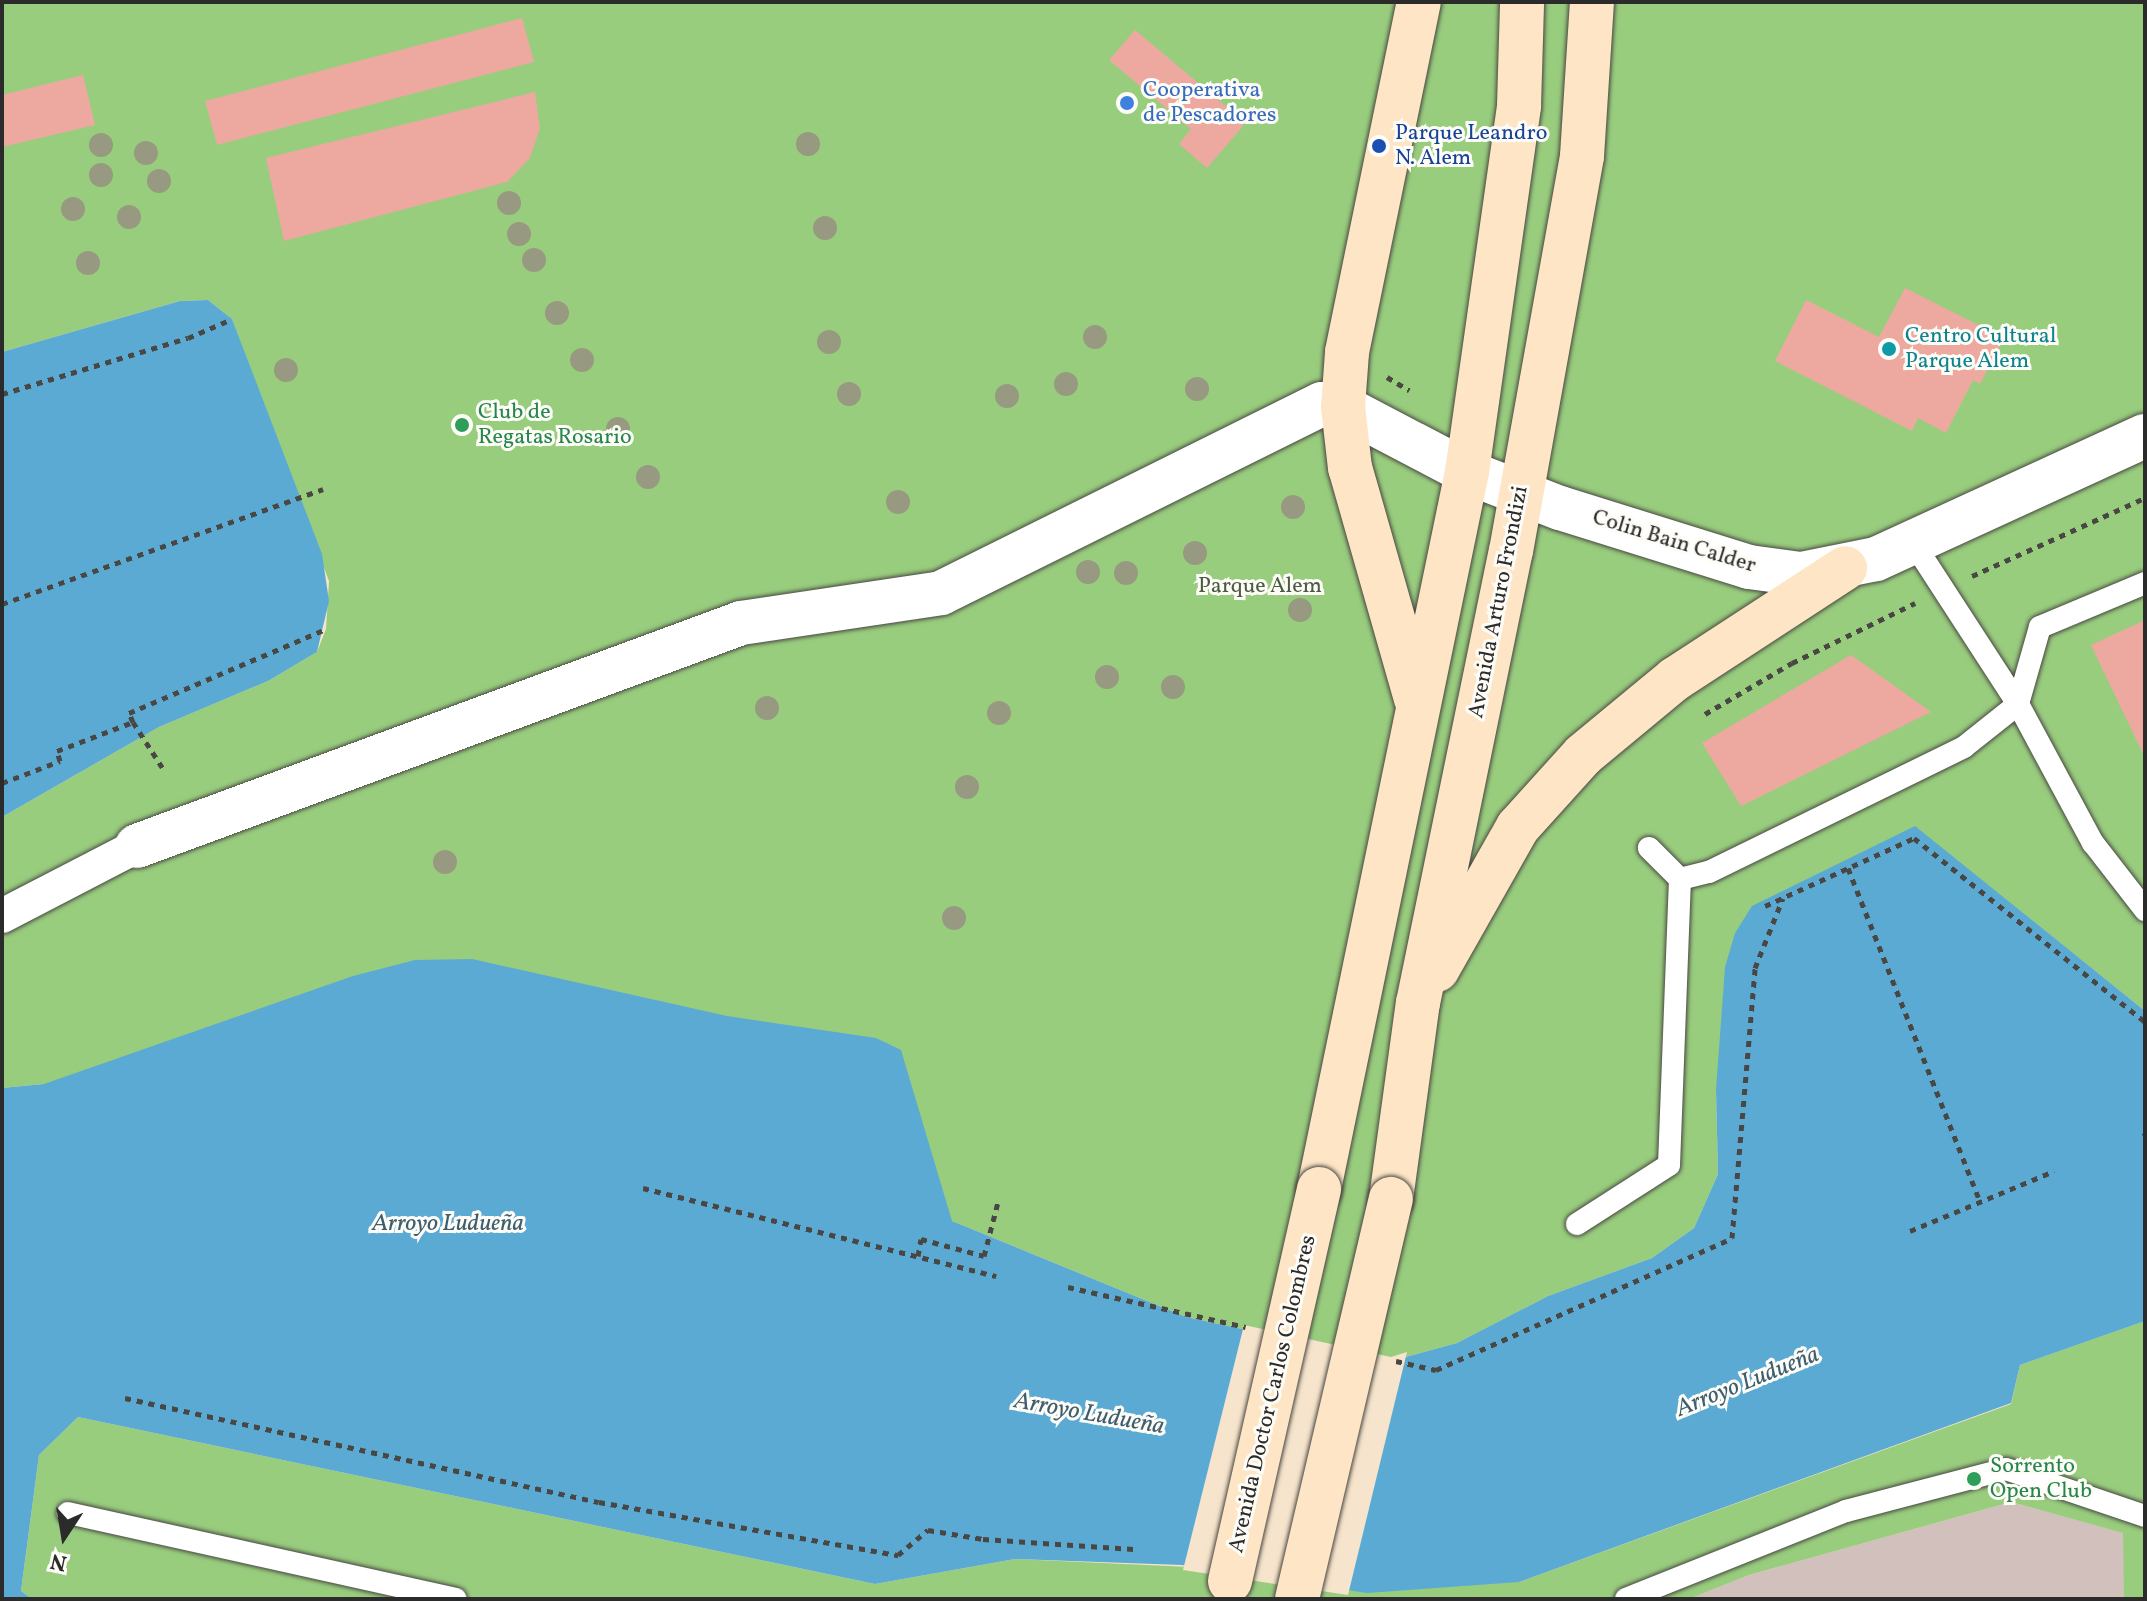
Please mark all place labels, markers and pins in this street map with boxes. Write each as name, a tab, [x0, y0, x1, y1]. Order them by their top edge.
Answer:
place label: Cooperativa de Pescadores	[1143, 77, 1276, 128]
marker: Cooperativa de Pescadores	[1118, 94, 1136, 112]
place label: Parque Leandro N. Alem	[1395, 120, 1547, 172]
marker: Parque Leandro N. Alem	[1370, 137, 1388, 155]
place label: Centro Cultural Parque Alem	[1905, 323, 2056, 374]
marker: Centro Cultural Parque Alem	[1880, 340, 1898, 358]
place label: Club de Regatas Rosario	[478, 399, 632, 450]
marker: Club de Regatas Rosario	[453, 416, 471, 434]
place label: Sorrento Open Club	[1990, 1453, 2092, 1504]
marker: Sorrento Open Club	[1965, 1470, 1983, 1488]

